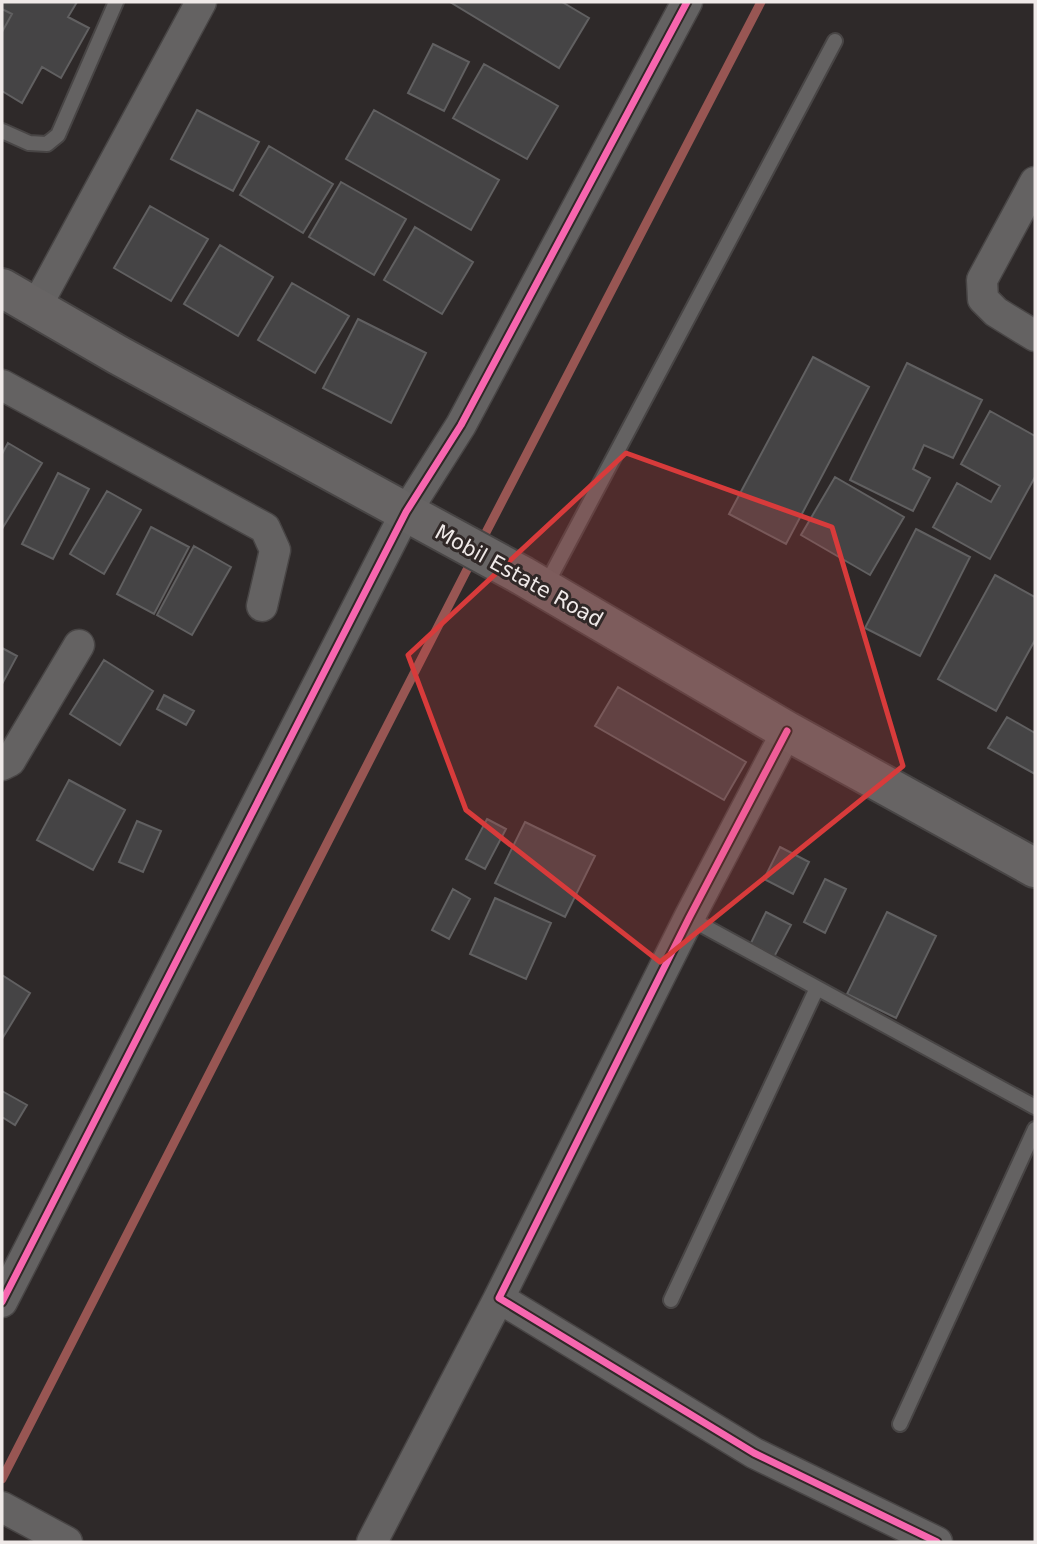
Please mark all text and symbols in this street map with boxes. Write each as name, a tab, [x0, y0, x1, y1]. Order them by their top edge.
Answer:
street label: Mobil Estate Road	[431, 520, 607, 632]

